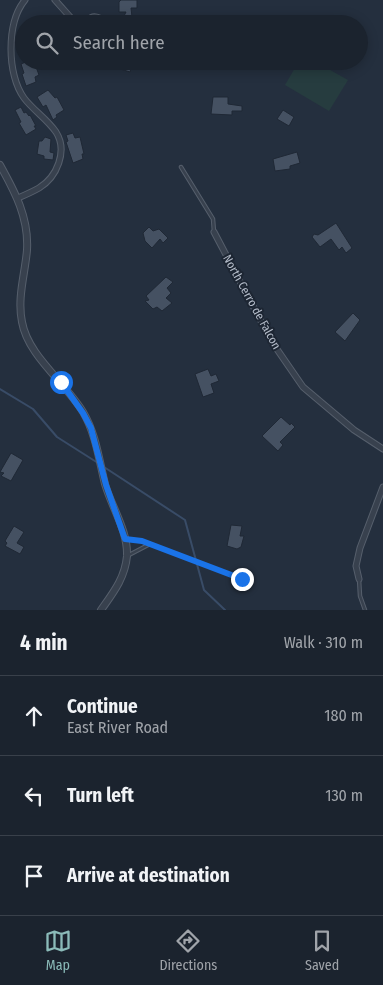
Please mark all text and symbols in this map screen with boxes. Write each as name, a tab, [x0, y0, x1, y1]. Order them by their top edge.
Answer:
search box	[15, 15, 368, 70]
icon: search	[33, 29, 61, 57]
text: Search here	[73, 31, 165, 54]
street label: North Cerro de Falcon	[220, 252, 284, 352]
route start	[50, 371, 73, 394]
route end	[231, 568, 254, 591]
text: 4 min	[20, 630, 68, 656]
text: Walk · 310 m	[284, 633, 363, 652]
text: Continue	[67, 695, 138, 718]
icon: ahead	[20, 702, 48, 730]
text: 180 m	[324, 706, 363, 725]
text: East River Road	[67, 718, 168, 737]
icon: left	[20, 782, 48, 810]
text: Turn left	[67, 784, 134, 807]
text: 130 m	[325, 786, 363, 805]
icon: arrive	[20, 862, 48, 890]
text: Arrive at destination	[67, 864, 230, 887]
tab: Map	[44, 927, 72, 974]
tab: Directions	[159, 927, 217, 974]
tab: Saved	[305, 927, 339, 974]

